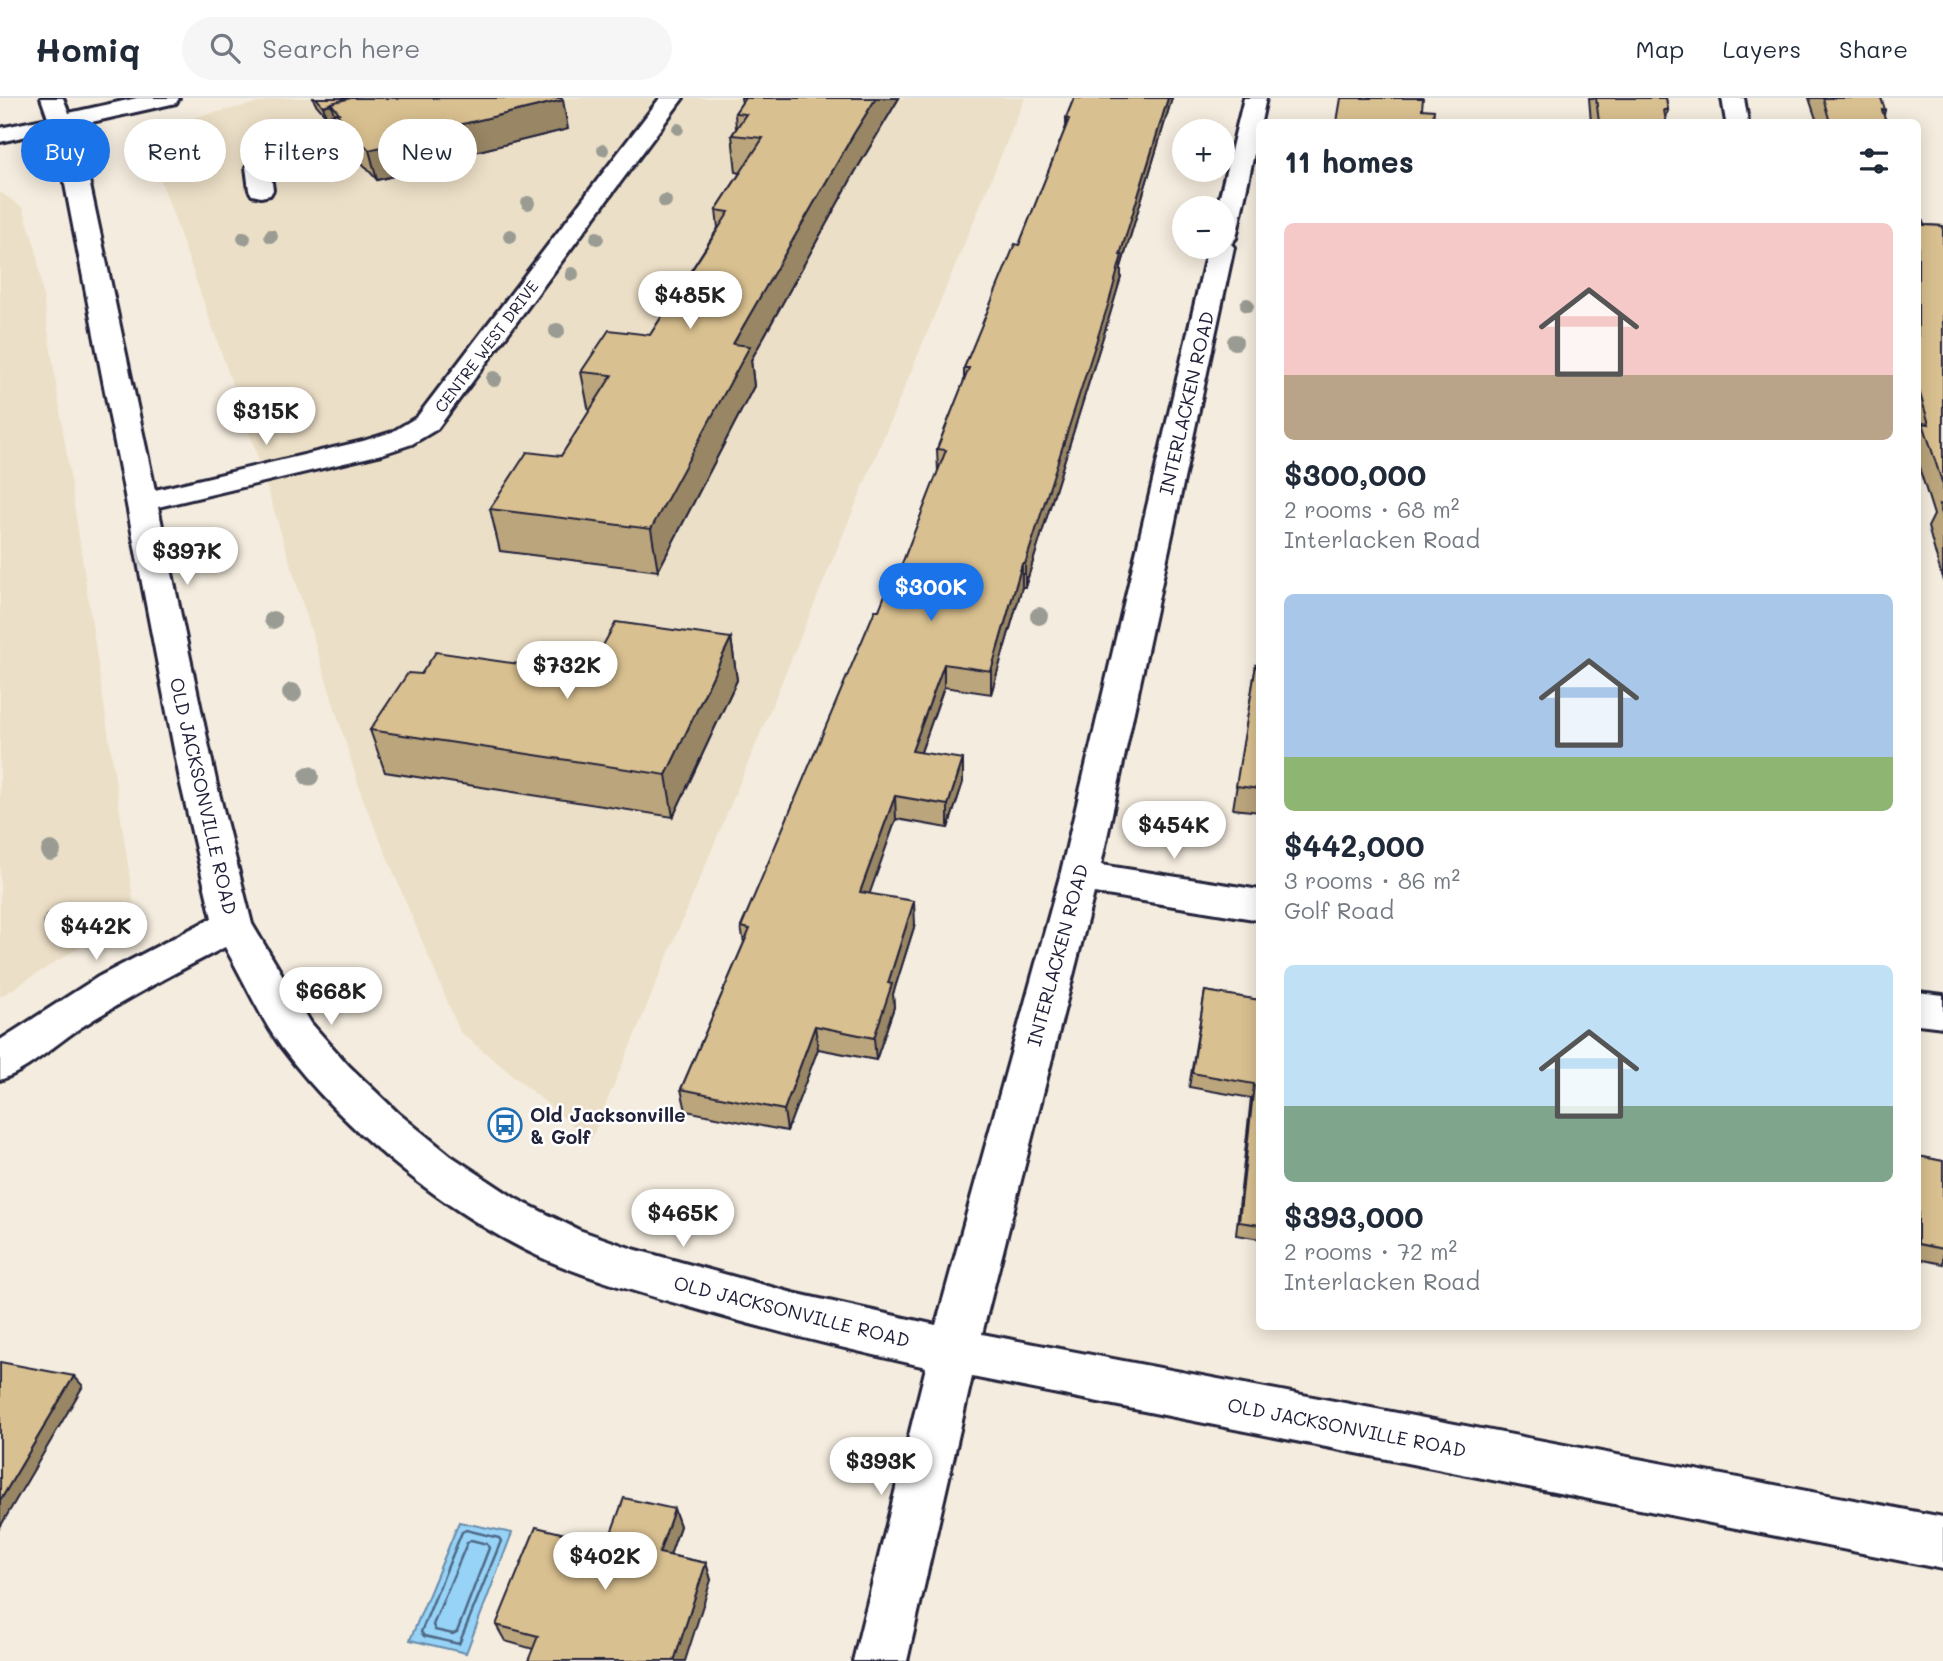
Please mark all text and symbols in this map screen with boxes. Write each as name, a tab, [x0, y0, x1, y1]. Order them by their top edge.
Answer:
search box	[182, 17, 672, 80]
text: Homiq	[35, 27, 140, 70]
icon: search	[206, 29, 244, 67]
text: Search here	[262, 31, 420, 65]
text: Map	[1636, 33, 1684, 64]
text: Layers	[1722, 33, 1801, 64]
text: Share	[1839, 33, 1908, 64]
chip: Buy	[21, 119, 110, 182]
chip: Rent	[124, 119, 226, 182]
chip: Filters	[240, 119, 364, 182]
chip: New	[378, 119, 477, 182]
map controls	[1172, 119, 1235, 259]
button: +	[1172, 119, 1235, 182]
text: 11 homes	[1284, 141, 1414, 181]
icon: filters	[1855, 142, 1893, 180]
button: −	[1172, 196, 1235, 259]
icon: home	[1526, 269, 1652, 395]
pin: $485K	[641, 272, 739, 331]
street label: CENTRE WEST DRIVE	[430, 276, 542, 416]
text: $485K	[654, 279, 726, 309]
street label: INTERLACKEN ROAD	[1153, 309, 1219, 497]
pin: $315K	[217, 388, 315, 447]
text: $315K	[233, 395, 299, 425]
text: $300,000	[1284, 454, 1426, 494]
text: 2 rooms · 68 m²	[1284, 494, 1459, 524]
text: Interlacken Road	[1284, 524, 1480, 554]
pin: $397K	[138, 528, 236, 587]
text: $397K	[152, 535, 222, 565]
pin: $300K	[882, 564, 980, 623]
text: $300K	[895, 571, 967, 601]
icon: home	[1526, 640, 1652, 766]
pin: $732K	[518, 642, 616, 701]
text: $732K	[533, 649, 601, 679]
street label: OLD JACKSONVILLE ROAD	[165, 675, 243, 917]
pin: $454K	[1125, 802, 1223, 861]
text: $454K	[1138, 809, 1210, 839]
text: $442,000	[1284, 825, 1424, 865]
street label: INTERLACKEN ROAD	[1021, 861, 1093, 1049]
text: 3 rooms · 86 m²	[1284, 865, 1460, 895]
text: Golf Road	[1284, 895, 1394, 925]
pin: $442K	[47, 902, 145, 962]
text: $442K	[60, 910, 132, 940]
pin: $668K	[282, 968, 380, 1027]
text: $668K	[295, 975, 367, 1005]
icon: home	[1526, 1011, 1652, 1137]
place label: Old Jacksonville & Golf	[530, 1102, 686, 1149]
bus stop icon: Old Jacksonville & Golf	[486, 1106, 524, 1144]
pin: $465K	[634, 1190, 732, 1249]
text: $393,000	[1284, 1196, 1424, 1236]
text: $465K	[647, 1197, 719, 1227]
text: 2 rooms · 72 m²	[1284, 1236, 1457, 1266]
text: Interlacken Road	[1284, 1266, 1480, 1296]
street label: OLD JACKSONVILLE ROAD	[671, 1270, 913, 1352]
street label: OLD JACKSONVILLE ROAD	[1226, 1392, 1468, 1462]
pin: $393K	[832, 1438, 930, 1497]
text: $393K	[846, 1445, 916, 1475]
pin: $402K	[556, 1532, 654, 1592]
text: $402K	[569, 1540, 641, 1570]

